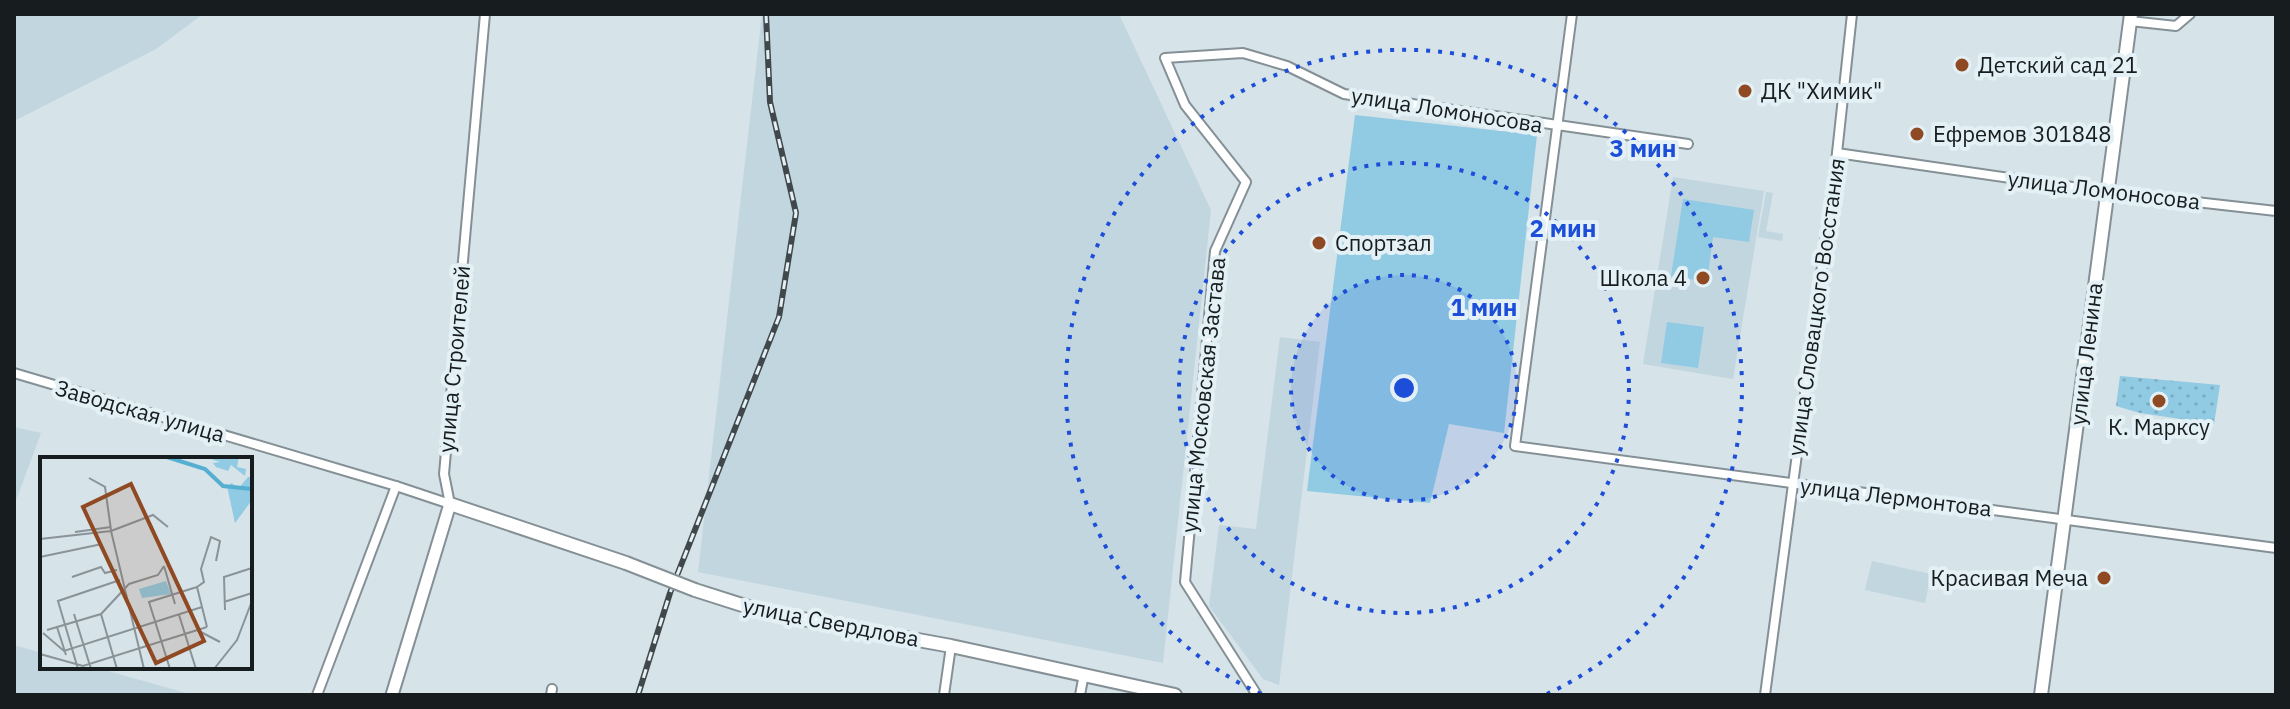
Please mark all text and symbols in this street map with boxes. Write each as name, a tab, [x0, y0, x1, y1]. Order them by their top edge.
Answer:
place label: Детский сад 21	[1978, 50, 2138, 79]
marker: Детский сад 21	[1953, 56, 1971, 74]
place label: ДК "Химик"	[1761, 76, 1882, 105]
street label: улица Ломоносова	[1349, 80, 1545, 139]
marker: ДК "Химик"	[1736, 82, 1754, 100]
place label: Ефремов 301848	[1933, 119, 2111, 148]
marker: Ефремов 301848	[1908, 125, 1926, 143]
text: 3 мин	[1610, 132, 1676, 164]
street label: улица Словацкого Восстания	[1780, 156, 1851, 458]
street label: улица Ломоносова	[2006, 163, 2202, 216]
text: 2 мин	[1530, 212, 1596, 244]
place label: Спортзал	[1335, 228, 1432, 257]
marker: Спортзал	[1310, 234, 1328, 252]
street label: улица Московская Застава	[1174, 255, 1231, 534]
place label: Школа 4	[1599, 263, 1687, 292]
street label: улица Строителей	[431, 264, 476, 454]
marker: Школа 4	[1694, 269, 1712, 287]
street label: улица Ленина	[2062, 281, 2109, 427]
text: 1 мин	[1451, 291, 1517, 323]
street label: Заводская улица	[52, 372, 229, 449]
centre of rings	[1390, 374, 1418, 402]
marker: К. Марксу	[2150, 392, 2168, 410]
place label: К. Марксу	[2108, 412, 2210, 441]
inset map	[40, 457, 252, 669]
street label: улица Лермонтова	[1799, 470, 1994, 523]
place label: Красивая Меча	[1931, 563, 2088, 592]
marker: Красивая Меча	[2095, 569, 2113, 587]
street label: улица Свердлова	[741, 590, 922, 653]

